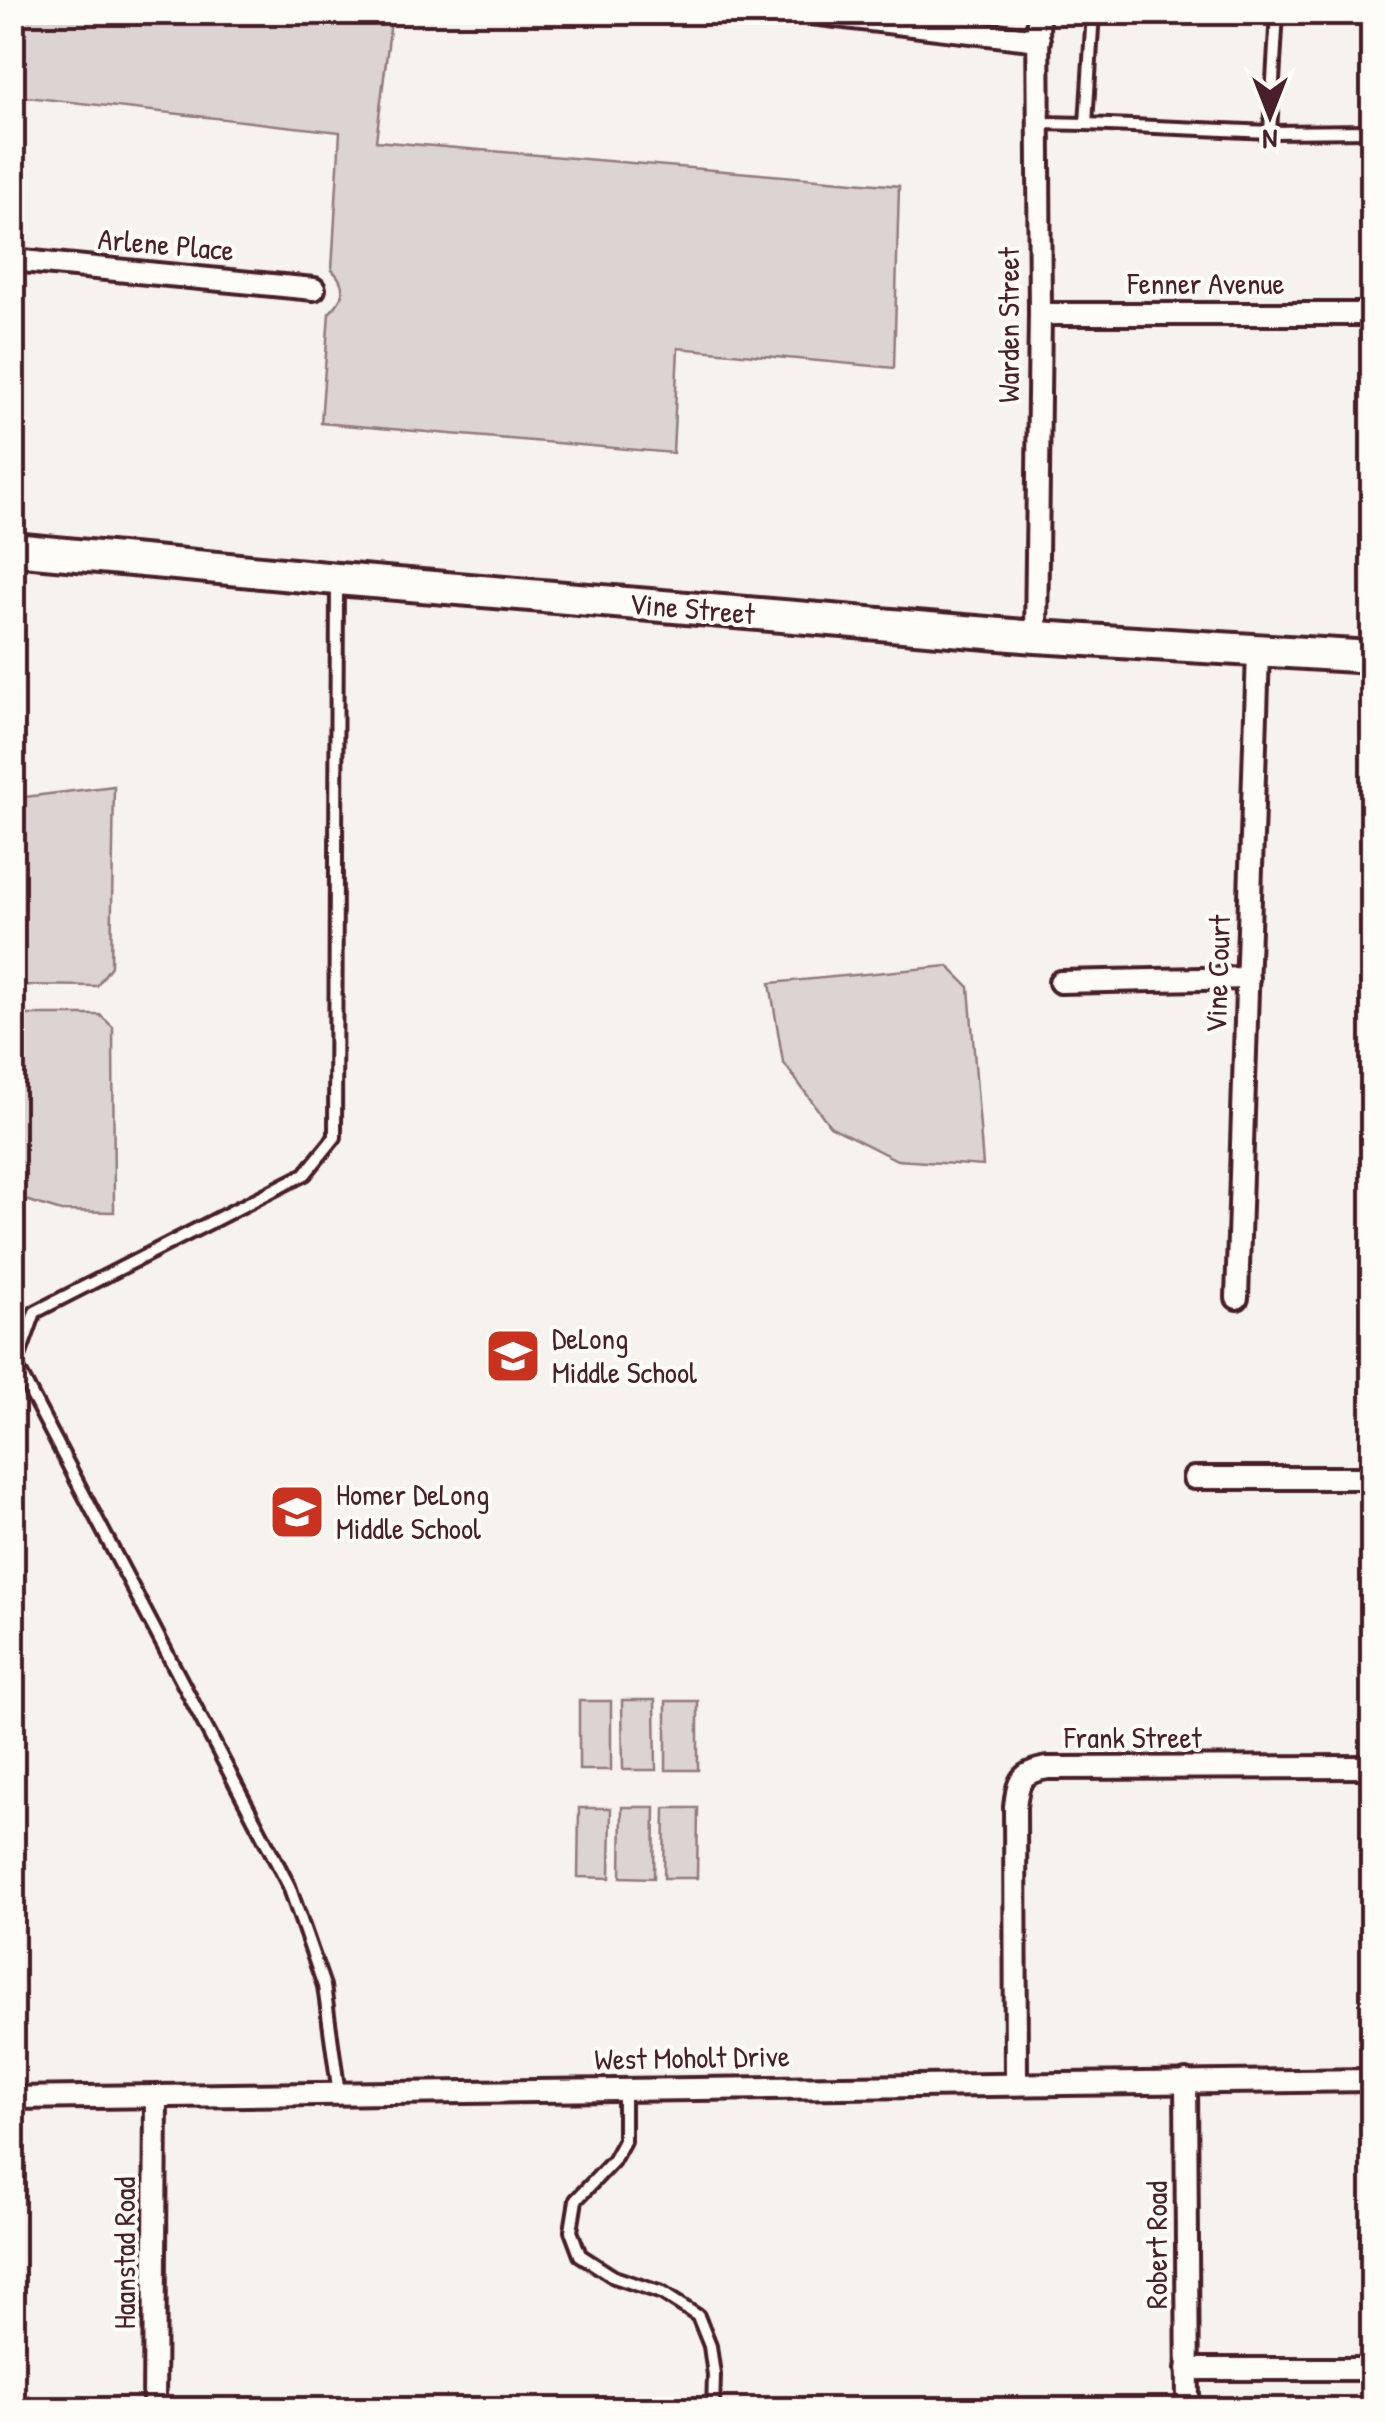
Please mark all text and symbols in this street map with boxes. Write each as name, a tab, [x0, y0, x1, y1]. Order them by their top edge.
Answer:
north arrow	[1220, 65, 1320, 165]
text: N	[1262, 121, 1277, 159]
street label: Arlene Place	[96, 218, 236, 270]
street label: Warden Street	[988, 246, 1028, 403]
street label: Fenner Avenue	[1127, 263, 1284, 303]
street label: Vine Street	[628, 583, 757, 633]
street label: Vine Court	[1195, 913, 1239, 1034]
place label: DeLong Middle School	[552, 1318, 697, 1392]
school or university icon: DeLong Middle School	[483, 1326, 543, 1386]
place label: Homer DeLong Middle School	[336, 1474, 489, 1548]
school or university icon: Homer DeLong Middle School	[267, 1482, 327, 1542]
street label: Frank Street	[1063, 1717, 1202, 1757]
street label: West Moholt Drive	[594, 2035, 790, 2079]
street label: Haanstad Road	[104, 2176, 144, 2329]
street label: Robert Road	[1136, 2181, 1176, 2309]

